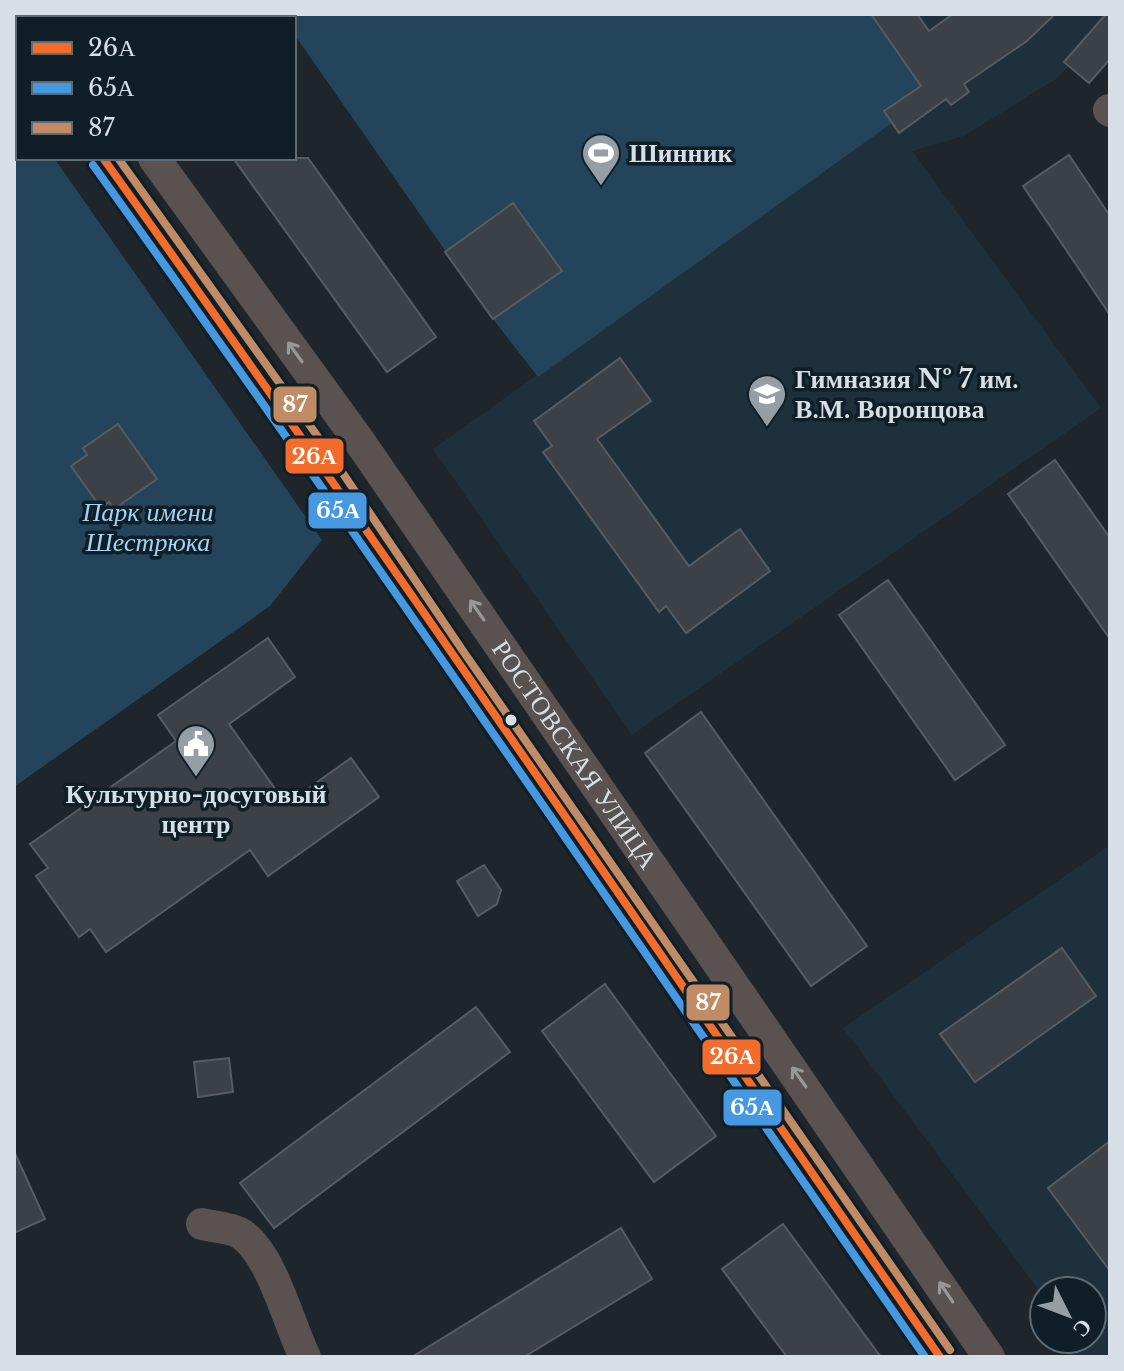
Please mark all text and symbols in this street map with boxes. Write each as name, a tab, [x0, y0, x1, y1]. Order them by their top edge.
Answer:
legend	[16, 16, 296, 160]
text: 26А	[88, 33, 136, 62]
text: 65А	[88, 73, 135, 102]
text: 87	[88, 113, 116, 142]
sports icon: Шинник	[580, 132, 622, 187]
place label: Шинник	[629, 137, 732, 169]
one-way arrow	[286, 341, 303, 363]
place label: Гимназия № 7 им. В.М. Воронцова	[795, 363, 1019, 425]
school or university icon: Гимназия № 7 им. В.М. Воронцова	[746, 373, 788, 428]
line badge: 87	[272, 385, 318, 424]
text: 87	[282, 391, 308, 418]
line badge: 26А	[284, 437, 345, 475]
text: 26А	[291, 443, 337, 470]
line badge: 65А	[307, 491, 368, 530]
park label: Парк имени Шестрюка	[81, 496, 214, 558]
text: 65А	[316, 497, 360, 524]
one-way arrow	[469, 600, 485, 622]
street label: РОСТОВСКАЯ УЛИЦА	[485, 634, 665, 875]
unlabelled marker	[503, 712, 519, 728]
public building icon: Культурно-досуговый центр	[175, 723, 217, 778]
place label: Культурно-досуговый центр	[66, 778, 326, 840]
line badge: 87	[685, 983, 731, 1022]
text: 87	[695, 989, 721, 1016]
line badge: 26А	[701, 1038, 762, 1076]
text: 26А	[709, 1043, 755, 1070]
one-way arrow	[791, 1067, 807, 1089]
line badge: 65А	[722, 1088, 783, 1127]
text: 65А	[730, 1094, 774, 1121]
north arrow	[1028, 1275, 1108, 1355]
one-way arrow	[938, 1281, 954, 1304]
text: С	[1067, 1313, 1098, 1343]

